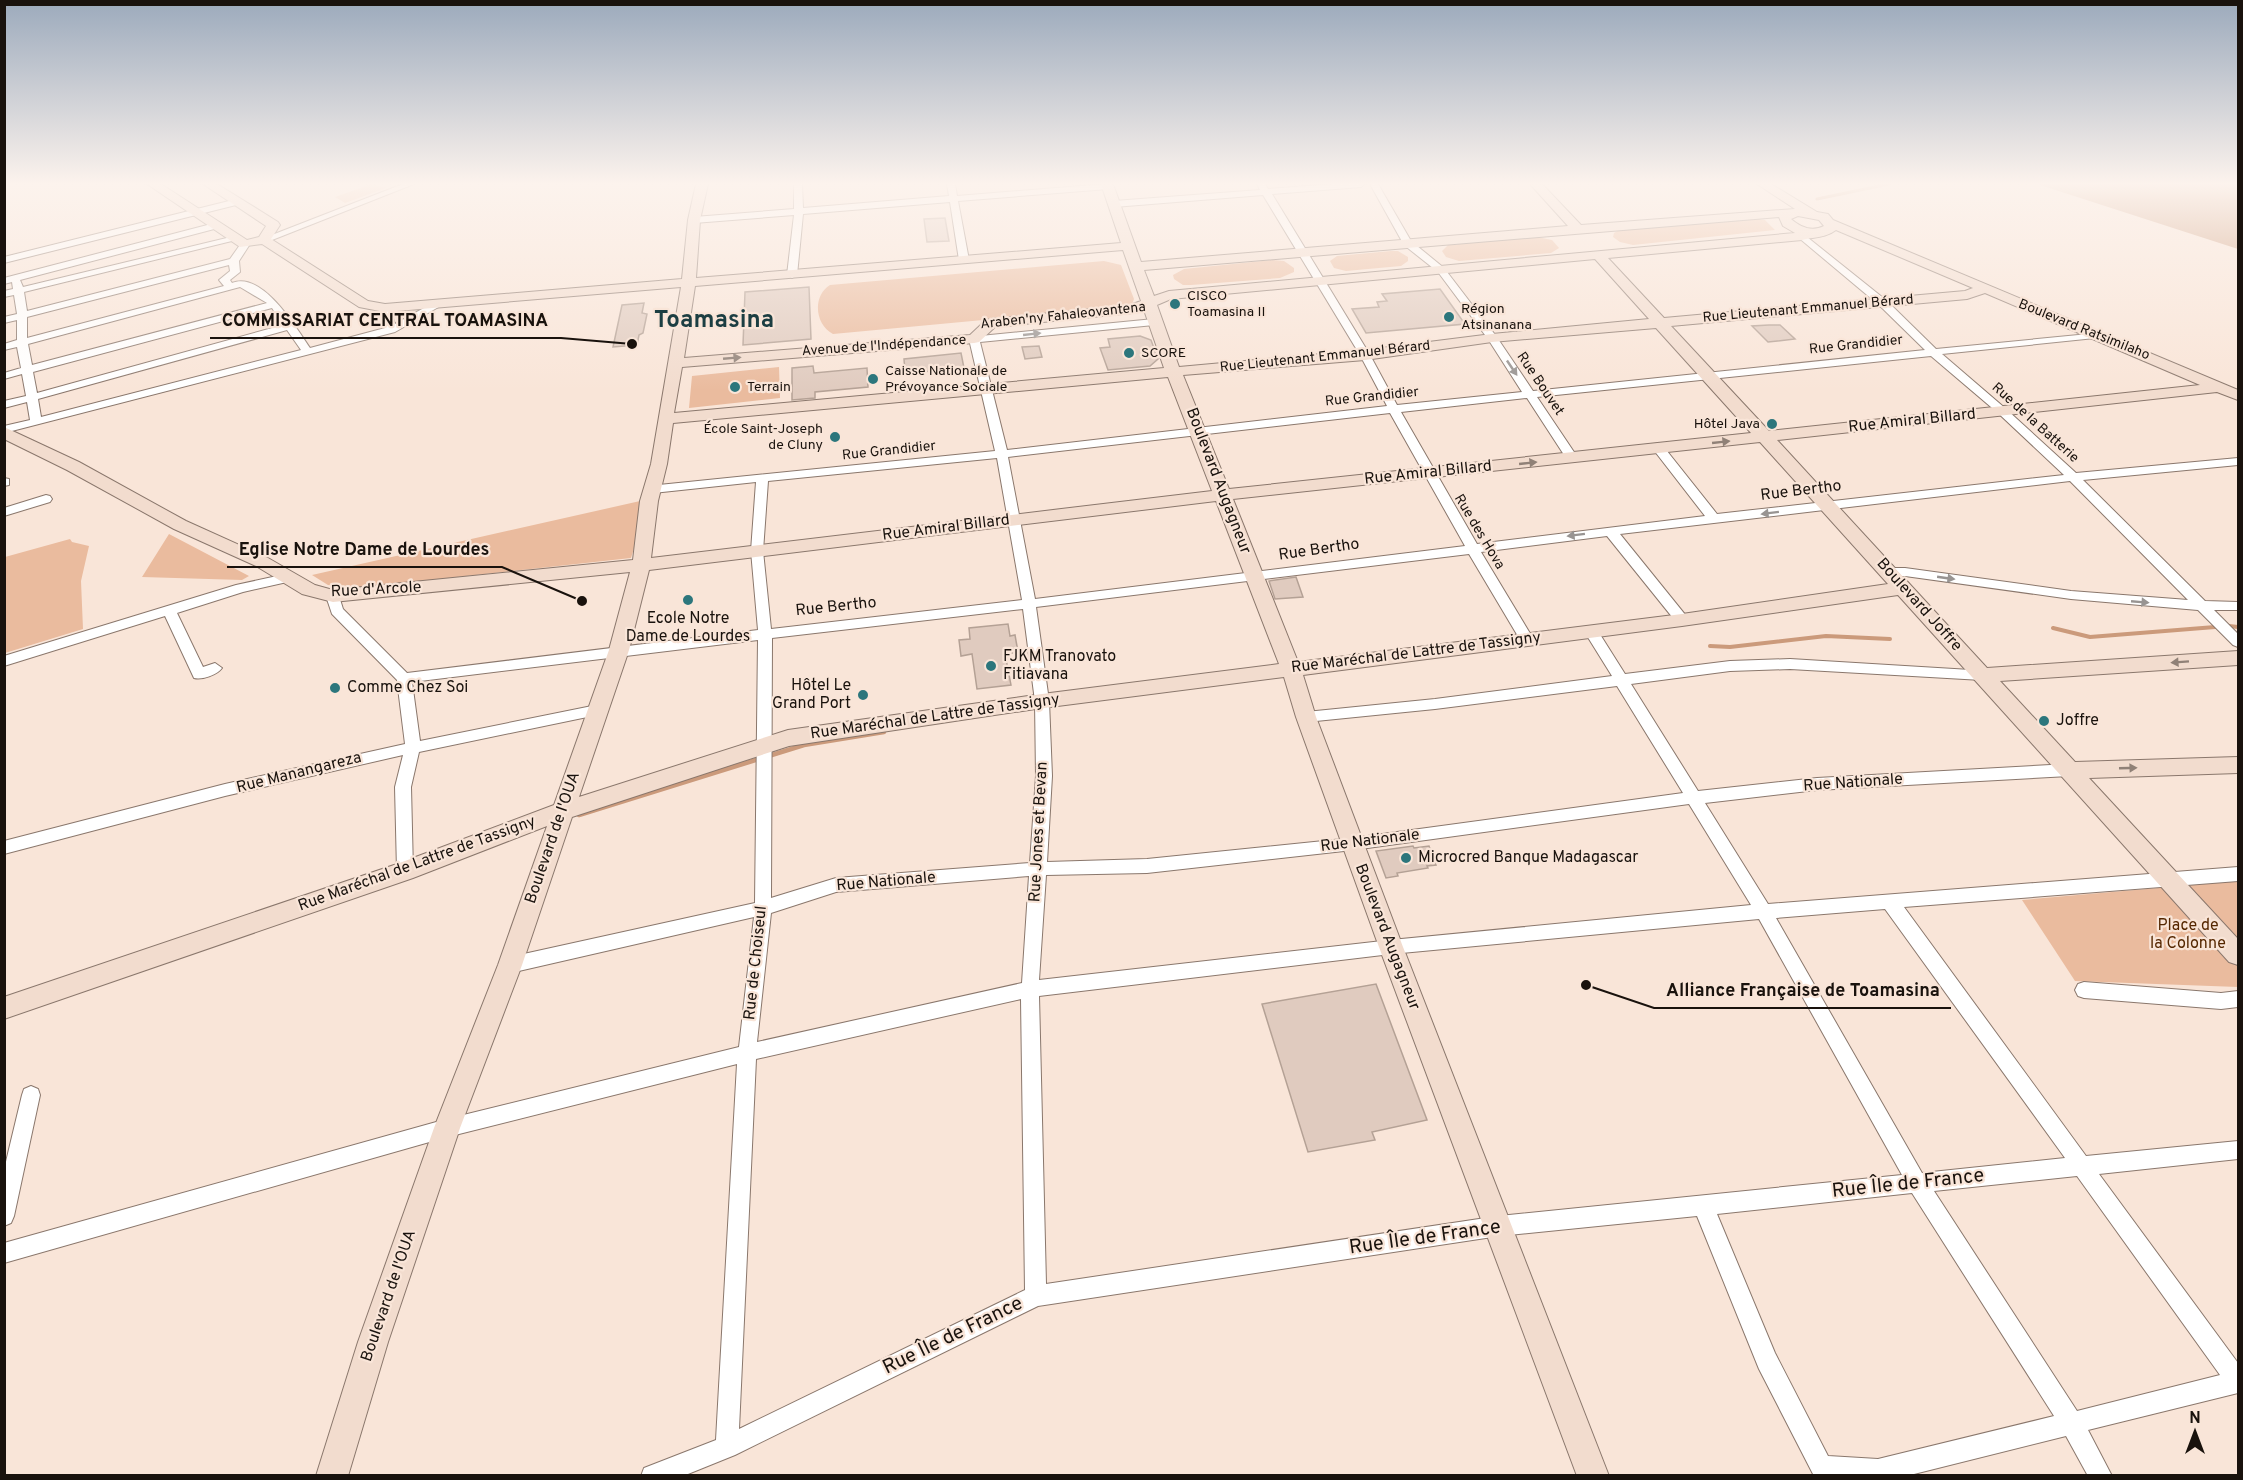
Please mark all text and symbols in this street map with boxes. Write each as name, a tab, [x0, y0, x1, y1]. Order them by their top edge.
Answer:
place label: CISCO Toamasina II	[1187, 288, 1265, 321]
street label: Rue Lieutenant Emmanuel Bérard	[1702, 291, 1914, 327]
street label: Boulevard Ratsimilaho	[2016, 296, 2153, 364]
marker: CISCO Toamasina II	[1168, 297, 1182, 311]
street label: Araben'ny Fahaleovantena	[980, 299, 1146, 333]
place label: Région Atsinanana	[1461, 301, 1532, 334]
callout: COMMISSARIAT CENTRAL TOAMASINA	[210, 302, 561, 338]
district label: Toamasina	[654, 306, 774, 336]
text: COMMISSARIAT CENTRAL TOAMASINA	[222, 310, 548, 333]
marker: Région Atsinanana	[1442, 310, 1456, 324]
one-way arrow	[1023, 329, 1042, 339]
street label: Avenue de l'Indépendance	[801, 332, 967, 360]
street label: Rue Grandidier	[1808, 332, 1904, 358]
street label: Rue Lieutenant Emmanuel Bérard	[1219, 337, 1431, 377]
place label: SCORE	[1141, 345, 1186, 362]
marker: SCORE	[1122, 346, 1136, 360]
street label: Rue Bouvet	[1513, 349, 1567, 419]
one-way arrow	[723, 353, 742, 363]
one-way arrow	[1506, 360, 1518, 376]
place label: Caisse Nationale de Prévoyance Sociale	[885, 363, 1007, 396]
marker: Caisse Nationale de Prévoyance Sociale	[866, 372, 880, 386]
place label: Terrain	[747, 379, 791, 396]
street label: Rue de la Batterie	[1988, 379, 2082, 467]
marker: Terrain	[728, 380, 742, 394]
street label: Rue Grandidier	[1324, 384, 1420, 410]
street label: Rue Amiral Billard	[1847, 404, 1977, 438]
street label: Boulevard Augagneur	[1181, 405, 1255, 557]
place label: Hôtel Java	[1694, 416, 1760, 433]
marker: Hôtel Java	[1765, 417, 1779, 431]
place label: École Saint-Joseph de Cluny	[703, 420, 823, 454]
marker: École Saint-Joseph de Cluny	[828, 430, 842, 444]
one-way arrow	[1712, 437, 1731, 447]
street label: Rue Grandidier	[841, 438, 937, 464]
street label: Rue Amiral Billard	[1363, 456, 1493, 490]
one-way arrow	[1518, 458, 1537, 468]
street label: Rue Bertho	[1759, 476, 1843, 506]
street label: Rue des Hova	[1450, 491, 1508, 573]
one-way arrow	[1761, 509, 1780, 518]
street label: Rue Amiral Billard	[881, 510, 1011, 546]
one-way arrow	[1567, 530, 1586, 540]
callout: Eglise Notre Dame de Lourdes	[227, 531, 502, 567]
street label: Rue Bertho	[1277, 534, 1361, 566]
text: Eglise Notre Dame de Lourdes	[239, 539, 489, 562]
street label: Boulevard Joffre	[1872, 554, 1966, 656]
one-way arrow	[1937, 574, 1956, 583]
street label: Rue d'Arcole	[330, 578, 422, 602]
marker: Ecole Notre Dame de Lourdes	[681, 593, 695, 607]
street label: Rue Bertho	[794, 593, 878, 621]
one-way arrow	[2130, 597, 2149, 607]
place label: Ecole Notre Dame de Lourdes	[626, 609, 750, 647]
street label: Rue Maréchal de Lattre de Tassigny	[1290, 628, 1542, 678]
place label: FJKM Tranovato Fitiavana	[1003, 647, 1116, 685]
one-way arrow	[2171, 657, 2190, 667]
marker: FJKM Tranovato Fitiavana	[984, 659, 998, 673]
place label: Hôtel Le Grand Port	[772, 676, 851, 714]
place label: Comme Chez Soi	[347, 678, 468, 698]
marker: Comme Chez Soi	[328, 681, 342, 695]
marker: Hôtel Le Grand Port	[856, 688, 870, 702]
street label: Rue Maréchal de Lattre de Tassigny	[809, 690, 1061, 744]
place label: Joffre	[2056, 711, 2099, 731]
marker: Joffre	[2037, 714, 2051, 728]
street label: Rue Manangareza	[234, 748, 364, 798]
street label: Rue Jones et Bevan	[1025, 761, 1053, 903]
one-way arrow	[2118, 764, 2137, 773]
street label: Boulevard de l'OUA	[521, 769, 585, 907]
street label: Rue Nationale	[1803, 770, 1903, 796]
street label: Rue Maréchal de Lattre de Tassigny	[295, 812, 539, 916]
street label: Rue Nationale	[1319, 825, 1421, 857]
place label: Microcred Banque Madagascar	[1418, 848, 1639, 868]
marker: Microcred Banque Madagascar	[1399, 851, 1413, 865]
street label: Boulevard Augagneur	[1350, 861, 1424, 1013]
street label: Rue Nationale	[835, 868, 937, 896]
street label: Rue de Choiseul	[740, 905, 772, 1021]
park label: Place de la Colonne	[2150, 916, 2226, 954]
callout: Alliance Française de Toamasina	[1654, 972, 1951, 1008]
text: Alliance Française de Toamasina	[1666, 980, 1940, 1003]
street label: Rue Île de France	[1830, 1161, 1985, 1205]
street label: Rue Île de France	[1347, 1212, 1503, 1262]
street label: Boulevard de l'OUA	[357, 1227, 421, 1365]
street label: Rue Île de France	[878, 1289, 1027, 1381]
north arrow	[2165, 1402, 2225, 1462]
text: N	[2189, 1409, 2201, 1429]

